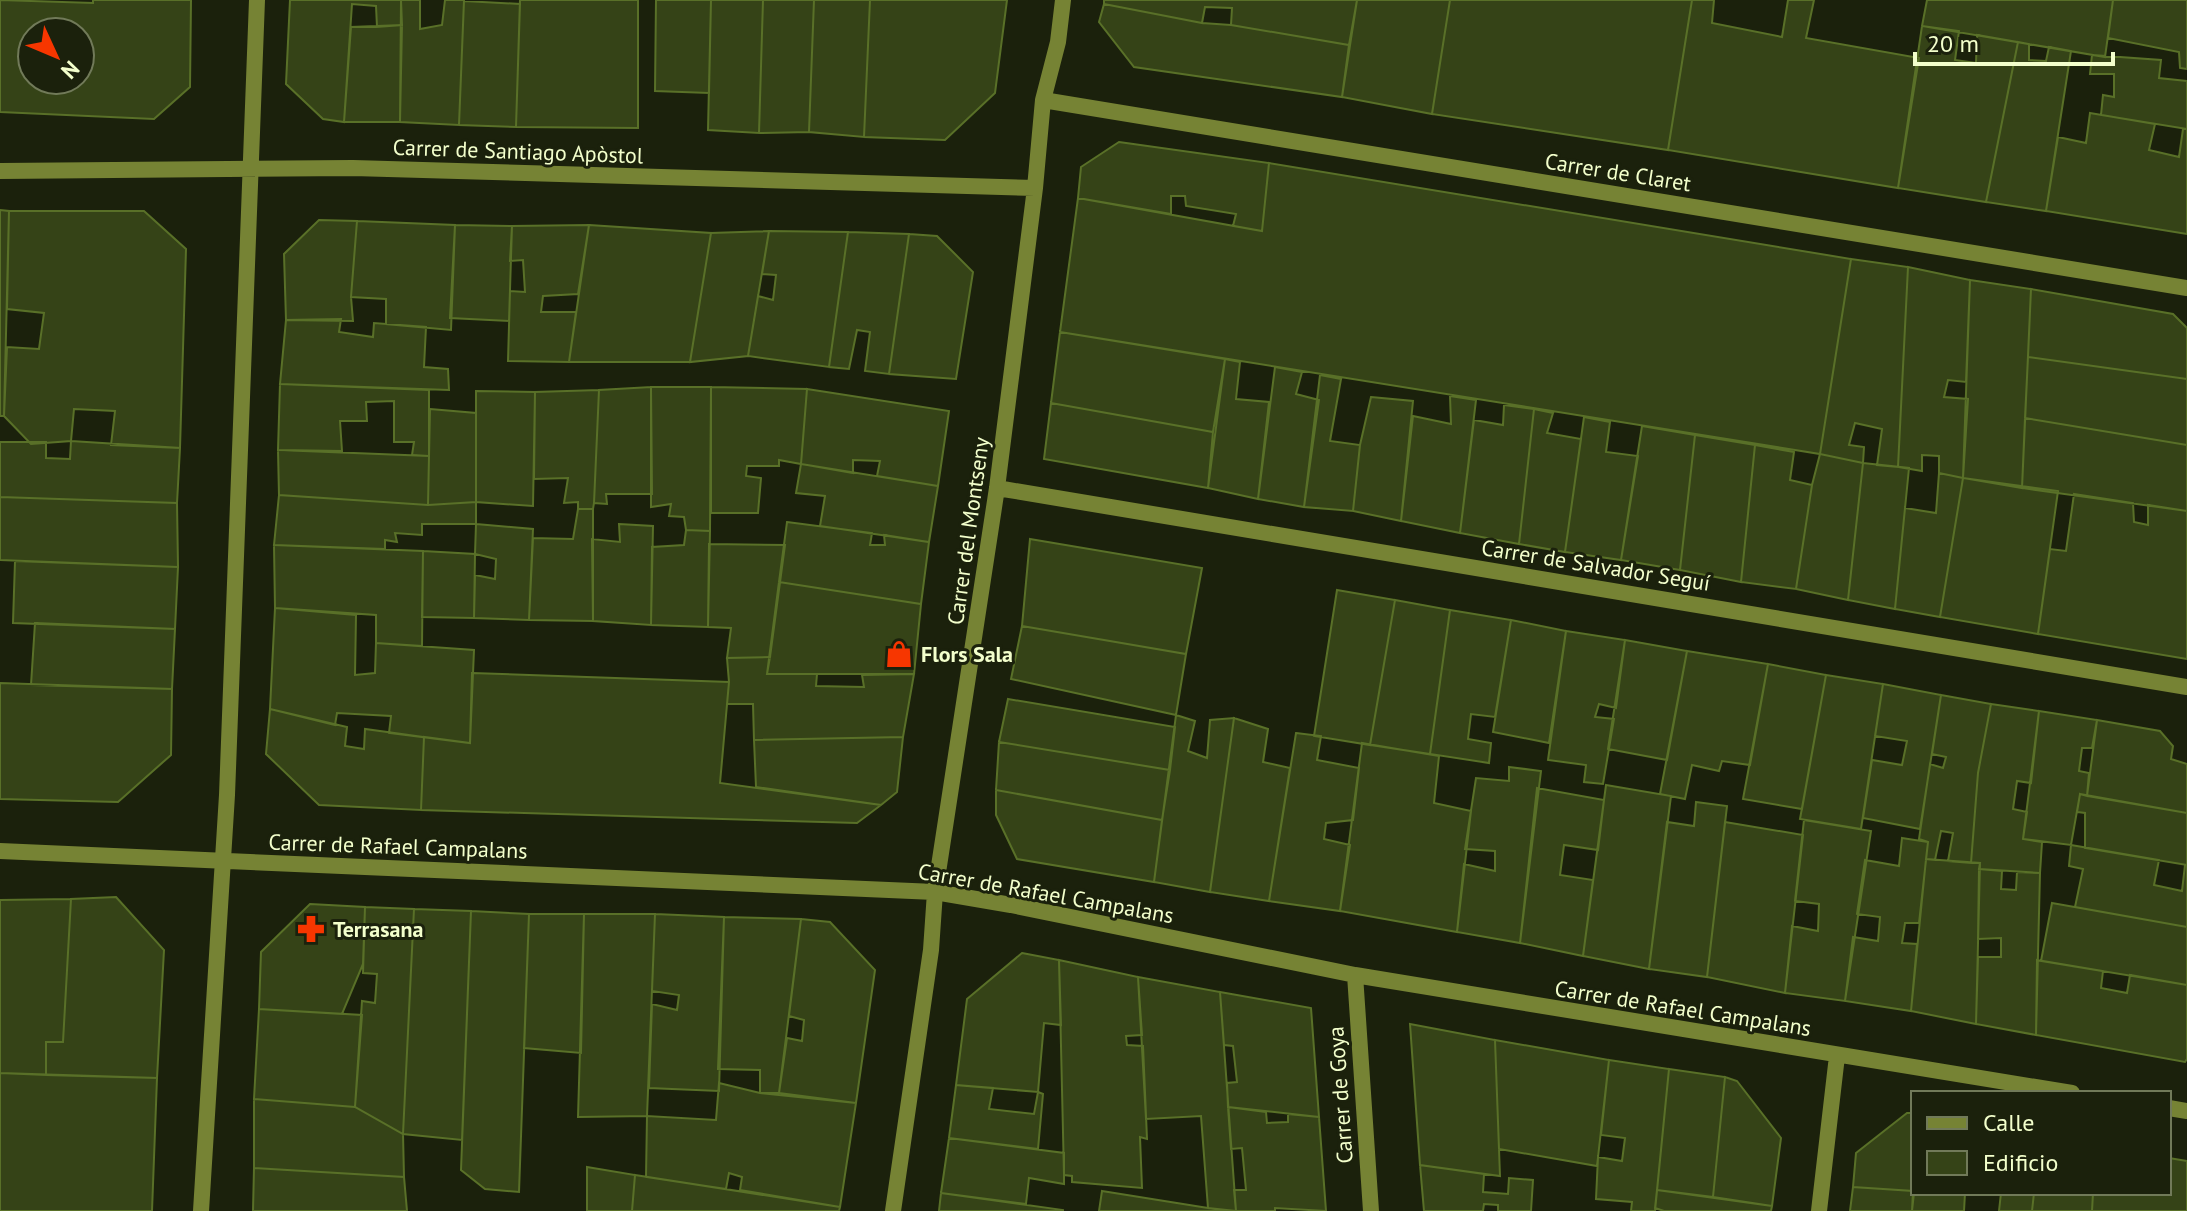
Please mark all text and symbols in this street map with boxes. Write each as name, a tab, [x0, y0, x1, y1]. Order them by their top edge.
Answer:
north arrow	[16, 16, 96, 96]
scale bar	[1915, 16, 2113, 66]
text: 20 m	[1927, 28, 1979, 59]
text: N	[55, 55, 85, 85]
street label: Carrer de Santiago Apòstol	[392, 133, 644, 169]
street label: Carrer de Claret	[1543, 147, 1694, 197]
street label: Carrer del Montseny	[941, 435, 995, 627]
street label: Carrer de Salvador Seguí	[1480, 533, 1712, 597]
shop icon: Flors Sala	[884, 639, 914, 669]
place label: Flors Sala	[921, 640, 1013, 668]
street label: Carrer de Rafael Campalans	[268, 827, 528, 865]
street label: Carrer de Rafael Campalans	[916, 857, 1176, 929]
pharmacy icon: Terrasana	[296, 914, 326, 944]
place label: Terrasana	[333, 915, 423, 943]
street label: Carrer de Rafael Campalans	[1553, 974, 1813, 1042]
street label: Carrer de Goya	[1321, 1025, 1359, 1165]
legend	[1911, 1091, 2171, 1195]
text: Calle	[1983, 1107, 2034, 1138]
text: Edificio	[1983, 1147, 2058, 1178]

